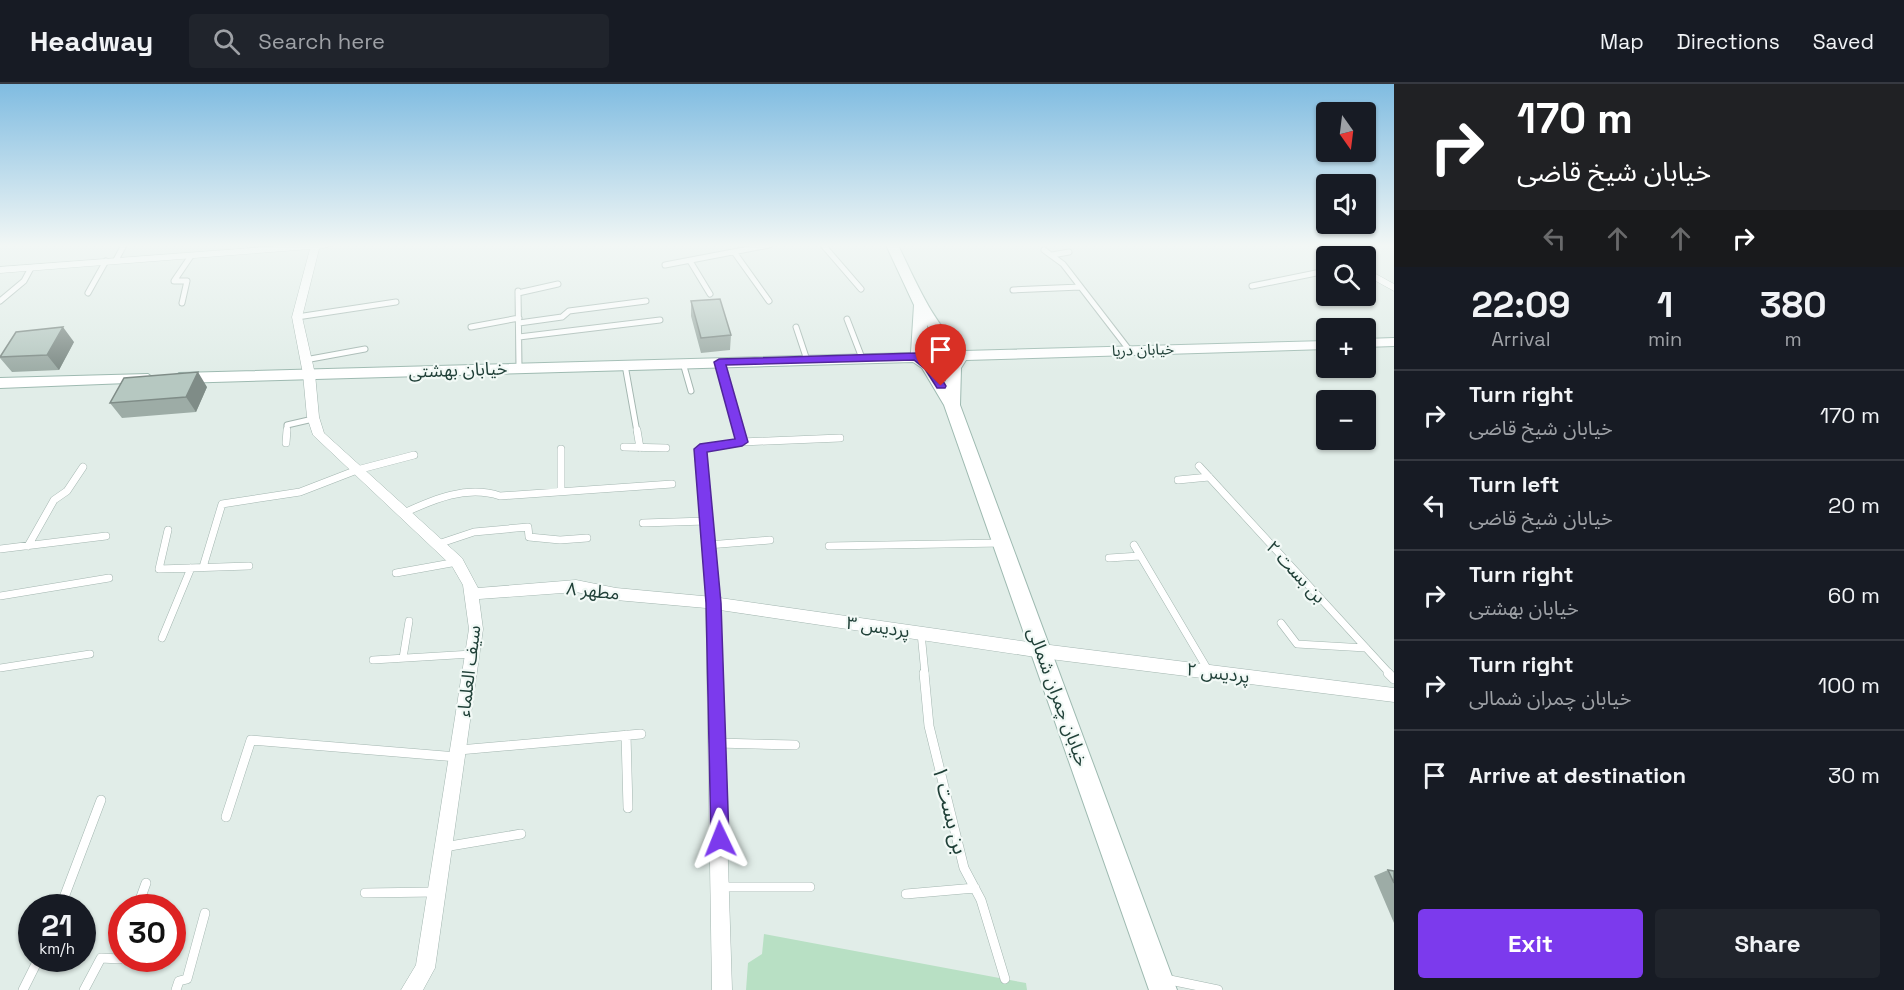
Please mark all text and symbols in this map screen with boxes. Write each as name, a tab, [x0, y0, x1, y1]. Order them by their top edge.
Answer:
search box	[189, 14, 609, 68]
text: Headway	[30, 23, 153, 59]
icon: search	[210, 25, 243, 58]
text: Search here	[258, 27, 385, 55]
text: Map	[1600, 28, 1644, 55]
text: Directions	[1677, 28, 1780, 55]
text: Saved	[1813, 28, 1874, 55]
text: 170 m	[1517, 92, 1633, 145]
north arrow	[1316, 102, 1376, 162]
map controls	[1316, 102, 1376, 450]
icon: right	[1418, 108, 1496, 186]
text: خیابان شیخ قاضی	[1517, 154, 1711, 189]
button: sound	[1316, 174, 1376, 234]
icon: left	[1538, 222, 1571, 255]
icon: ahead	[1601, 222, 1634, 255]
icon: ahead	[1664, 222, 1697, 255]
icon: right	[1727, 222, 1760, 255]
button: search	[1316, 246, 1376, 306]
text: 22:09	[1471, 282, 1571, 328]
text: 1	[1657, 282, 1673, 328]
text: 380	[1760, 282, 1827, 328]
button: +	[1316, 318, 1376, 378]
pin	[915, 324, 966, 386]
text: Arrival	[1491, 326, 1551, 352]
text: min	[1648, 326, 1682, 352]
text: m	[1785, 326, 1802, 352]
icon: arrive	[924, 333, 957, 366]
street label: خیابان دریا	[1111, 339, 1175, 360]
street label: خیابان بهشتی	[408, 356, 508, 383]
text: Turn right	[1469, 380, 1574, 408]
button: −	[1316, 390, 1376, 450]
icon: right	[1418, 399, 1451, 432]
text: 170 m	[1820, 401, 1880, 429]
text: خیابان شیخ قاضی	[1469, 415, 1613, 441]
text: Turn left	[1469, 470, 1559, 498]
icon: left	[1418, 489, 1451, 522]
text: 20 m	[1828, 491, 1880, 519]
text: خیابان شیخ قاضی	[1469, 505, 1613, 531]
street label: بن بست ۲	[1262, 536, 1331, 608]
text: Turn right	[1469, 560, 1574, 588]
street label: مطهر ۸	[565, 576, 621, 605]
icon: right	[1418, 579, 1451, 612]
text: 60 m	[1828, 581, 1880, 609]
text: خیابان بهشتی	[1469, 595, 1579, 621]
street label: پردیس ۳	[845, 611, 911, 642]
street label: سیف العلماء	[451, 624, 486, 718]
street label: خیابان چمران شمالی	[1023, 624, 1094, 769]
text: Turn right	[1469, 650, 1574, 678]
street label: پردیس ۲	[1185, 657, 1251, 688]
icon: right	[1418, 669, 1451, 702]
text: 100 m	[1818, 671, 1880, 699]
text: خیابان چمران شمالی	[1469, 685, 1631, 711]
icon: arrive	[1418, 759, 1451, 792]
text: Arrive at destination	[1469, 761, 1686, 789]
text: 30 m	[1828, 761, 1880, 789]
street label: بن بست ۱	[926, 763, 975, 857]
position arrow	[688, 807, 752, 871]
speed limit sign: 30	[108, 894, 186, 972]
text: 21	[41, 906, 73, 945]
button: Exit	[1418, 909, 1643, 978]
button: Share	[1655, 909, 1880, 978]
text: km/h	[39, 939, 75, 958]

